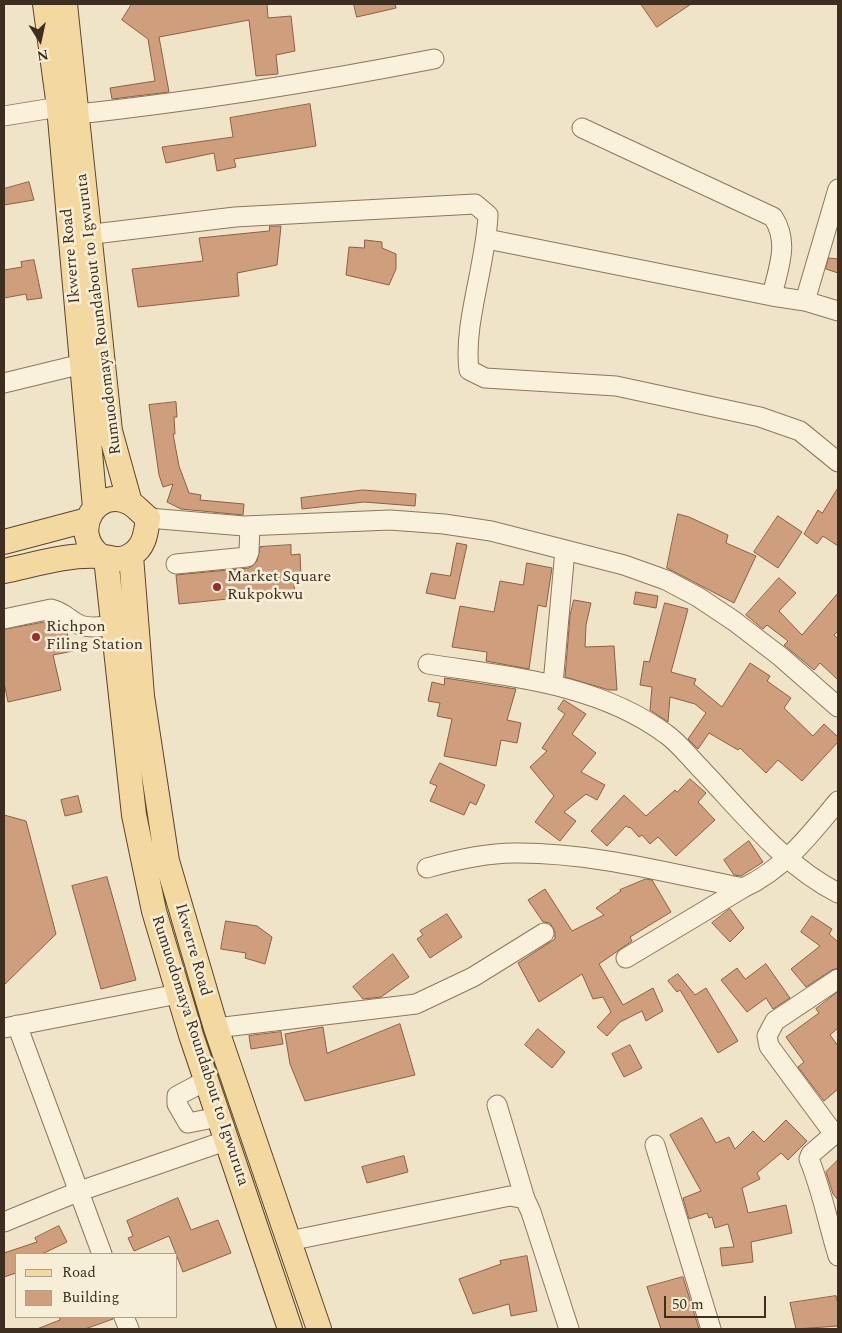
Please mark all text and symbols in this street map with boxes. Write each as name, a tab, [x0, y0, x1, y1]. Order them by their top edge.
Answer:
north arrow	[15, 15, 65, 65]
text: N	[35, 44, 50, 67]
street label: Rumuodomaya Roundabout to Igwuruta	[73, 172, 127, 456]
street label: Ikwerre Road	[58, 208, 86, 304]
place label: Market Square Rukpokwu	[227, 568, 331, 606]
marker: Market Square Rukpokwu	[211, 581, 223, 593]
place label: Richpon Filing Station	[46, 618, 143, 656]
marker: Richpon Filing Station	[30, 631, 42, 643]
street label: Ikwerre Road	[170, 901, 214, 999]
street label: Rumuodomaya Roundabout to Igwuruta	[146, 913, 252, 1189]
legend	[15, 1253, 178, 1318]
text: Road	[62, 1261, 96, 1284]
text: Building	[62, 1286, 119, 1309]
scale bar	[667, 1286, 770, 1318]
text: 50 m	[672, 1293, 704, 1316]

